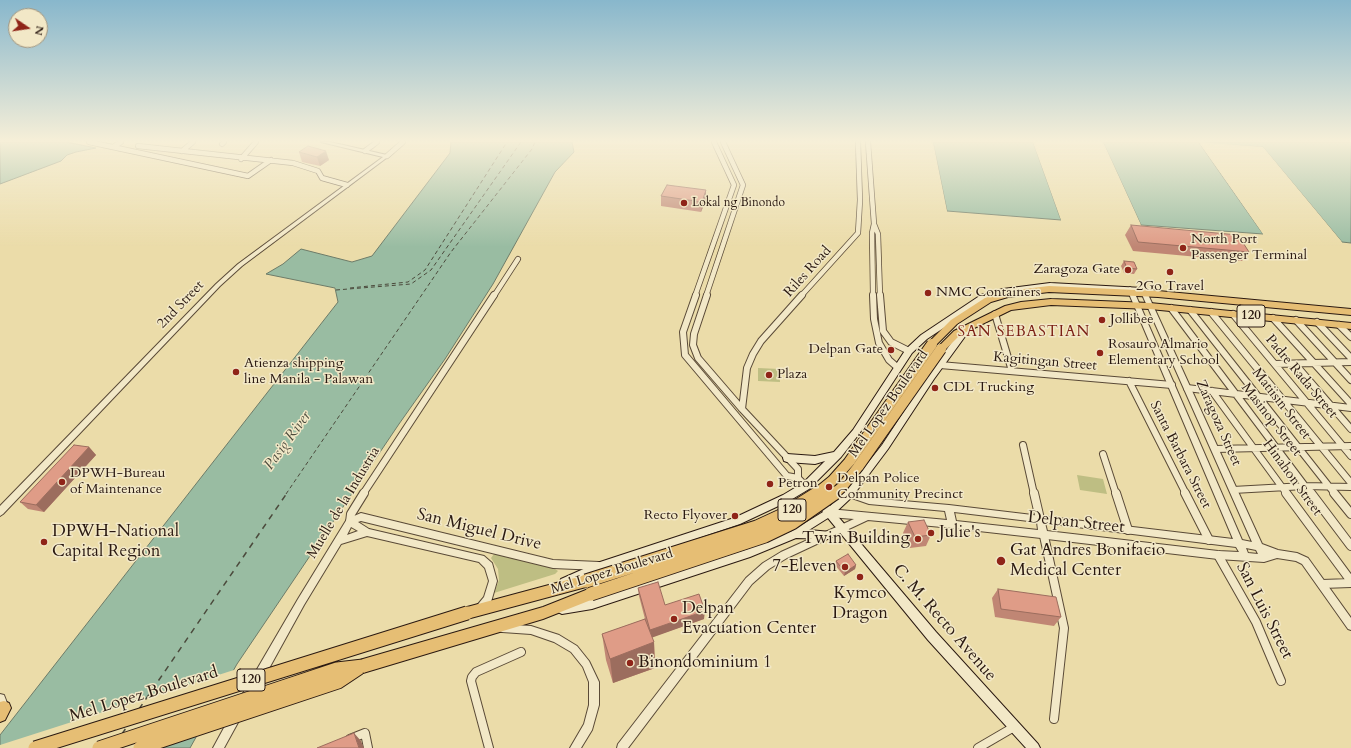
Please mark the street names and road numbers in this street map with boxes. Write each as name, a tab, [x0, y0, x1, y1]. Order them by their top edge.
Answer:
street label: Riles Road	[781, 243, 835, 301]
street label: 2nd Street	[154, 278, 208, 332]
road number: 120	[1237, 305, 1265, 327]
street label: Padre Rada Street	[1261, 332, 1341, 422]
street label: Mel Lopez Boulevard	[846, 347, 932, 461]
street label: Kagitingan Street	[993, 349, 1097, 375]
street label: Matiisin Street	[1248, 365, 1314, 443]
street label: Zaragoza Street	[1192, 377, 1244, 469]
street label: Masinop Street	[1237, 380, 1305, 460]
street label: Santa Barbara Street	[1146, 399, 1214, 511]
street label: Hinahon Street	[1259, 437, 1325, 519]
street label: Muelle de la Industria	[304, 444, 384, 562]
road number: 120	[778, 499, 806, 521]
street label: San Miguel Drive	[415, 505, 543, 555]
street label: Delpan Street	[1027, 508, 1125, 538]
street label: Mel Lopez Boulevard	[549, 545, 675, 599]
street label: San Luis Street	[1231, 559, 1297, 663]
street label: C. M. Recto Avenue	[888, 560, 1000, 686]
street label: Mel Lopez Boulevard	[67, 663, 221, 727]
road number: 120	[237, 669, 265, 691]

